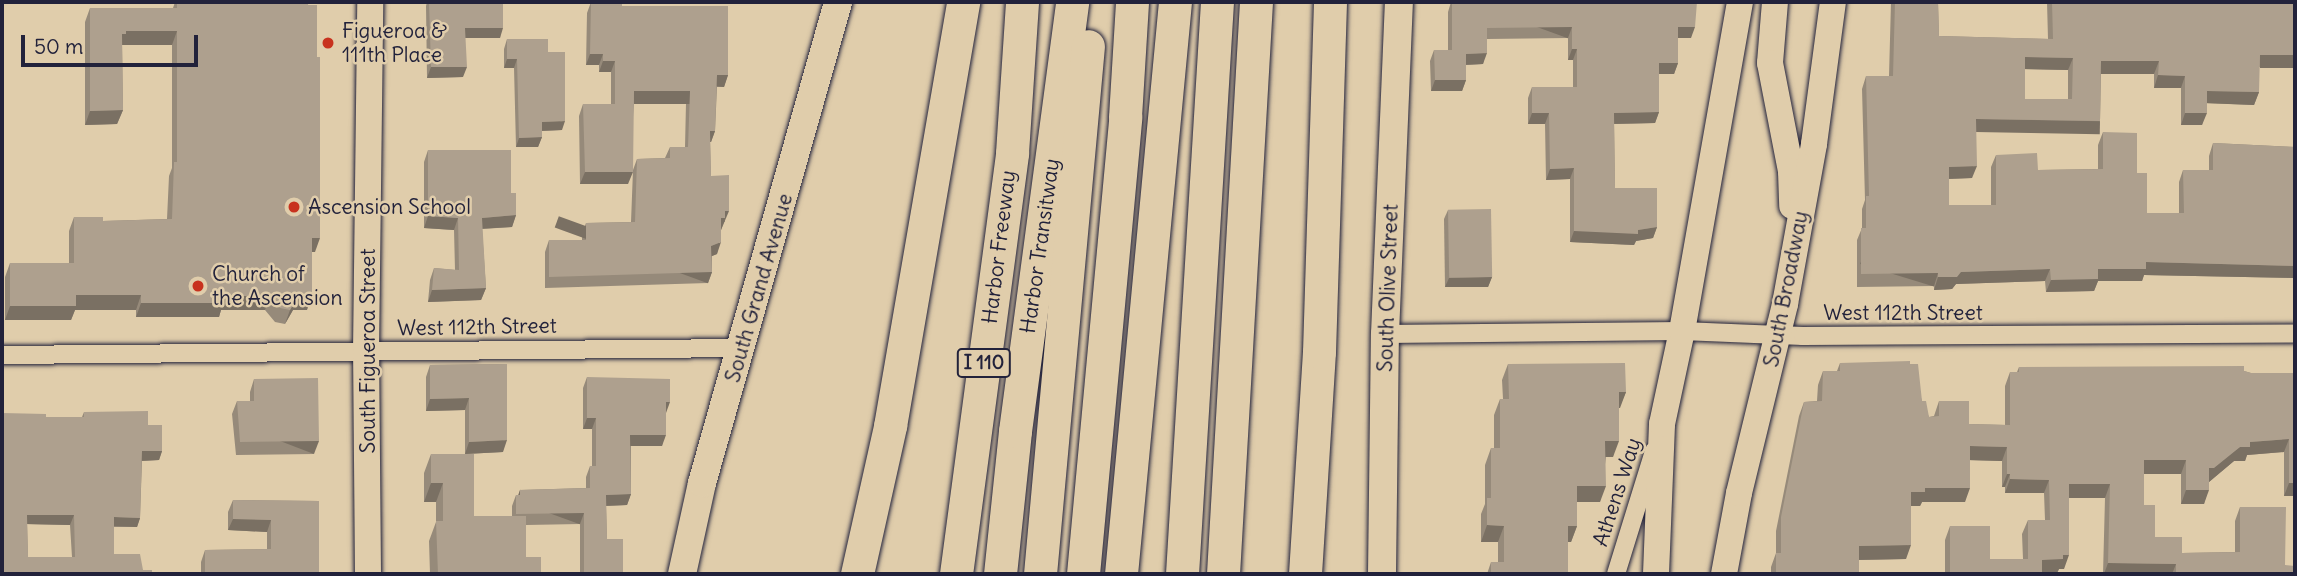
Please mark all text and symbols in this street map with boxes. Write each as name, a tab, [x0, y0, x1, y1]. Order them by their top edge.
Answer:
place label: Figueroa & 111th Place	[342, 18, 447, 68]
scale bar	[24, 21, 201, 65]
text: 50 m	[34, 33, 83, 60]
marker: Figueroa & 111th Place	[320, 35, 336, 51]
street label: Harbor Transitway	[1015, 157, 1065, 335]
street label: Harbor Freeway	[977, 169, 1021, 325]
street label: South Grand Avenue	[720, 191, 798, 385]
place label: Ascension School	[308, 194, 471, 220]
marker: Ascension School	[286, 199, 302, 215]
street label: South Olive Street	[1372, 204, 1404, 372]
street label: South Broadway	[1759, 209, 1813, 369]
street label: South Figueroa Street	[355, 249, 381, 453]
place label: Church of the Ascension	[212, 261, 343, 311]
marker: Church of the Ascension	[190, 278, 206, 294]
street label: West 112th Street	[1823, 300, 1983, 326]
street label: West 112th Street	[397, 313, 557, 341]
road number: I 110	[956, 348, 1012, 378]
street label: Athens Way	[1588, 435, 1646, 549]

